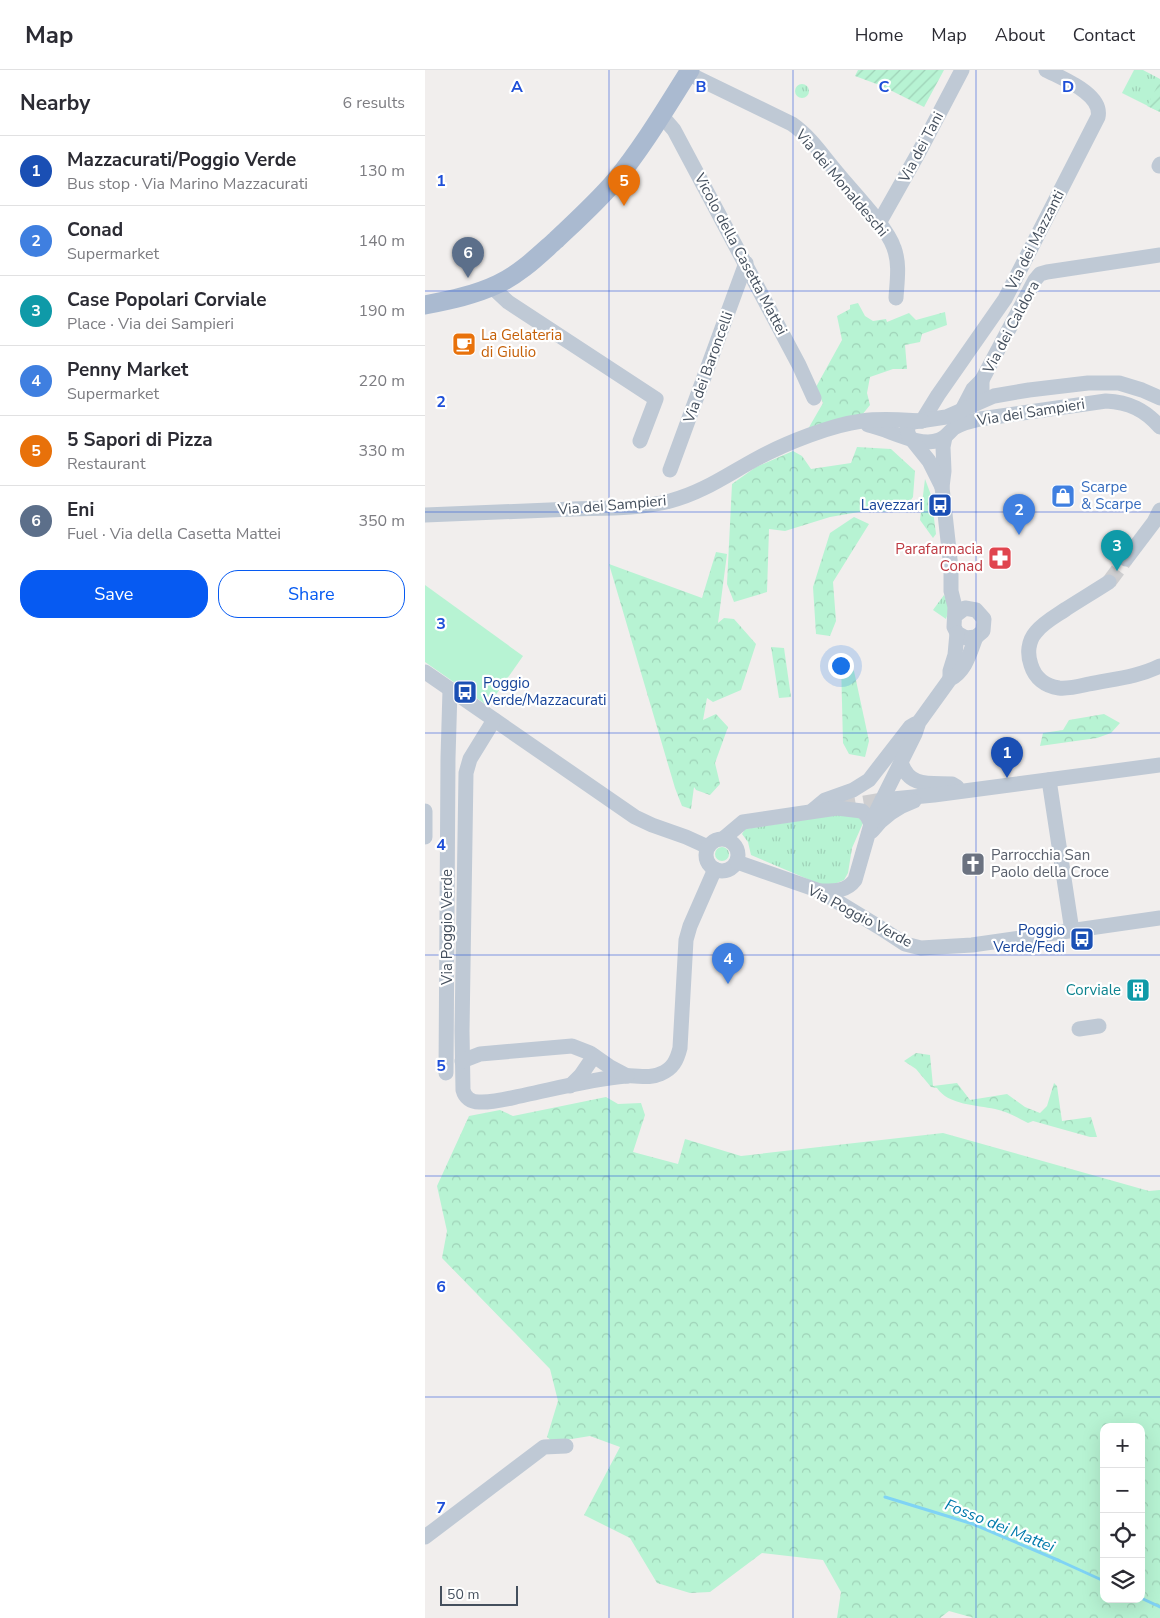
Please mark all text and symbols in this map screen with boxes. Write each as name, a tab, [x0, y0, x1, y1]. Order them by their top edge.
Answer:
text: Map	[25, 19, 73, 51]
text: Home	[855, 23, 903, 47]
text: Map	[931, 23, 967, 47]
text: About	[995, 23, 1045, 47]
text: Contact	[1073, 23, 1135, 47]
text: A	[511, 76, 523, 98]
text: B	[695, 76, 707, 98]
text: C	[879, 76, 890, 98]
text: D	[1062, 76, 1074, 98]
text: Nearby	[20, 89, 90, 117]
text: 6 results	[343, 92, 405, 114]
street label: Via dei Tani	[894, 108, 948, 187]
street label: Via dei Monaldeschi	[790, 124, 893, 241]
text: Mazzacurati/Poggio Verde	[67, 147, 296, 173]
text: 1	[31, 160, 41, 182]
text: 130 m	[358, 160, 405, 182]
pin: 5	[608, 165, 640, 206]
street label: Vicolo della Casetta Mattei	[689, 169, 792, 338]
text: 1	[436, 170, 446, 192]
text: Bus stop · Via Marino Mazzacurati	[67, 173, 308, 195]
street label: Via dei Mazzanti	[1001, 187, 1069, 294]
text: Conad	[67, 217, 123, 243]
text: 2	[31, 230, 41, 252]
text: 140 m	[358, 230, 405, 252]
pin: 6	[452, 237, 484, 278]
text: Supermarket	[67, 243, 159, 265]
street label: Via dei Caldora	[978, 277, 1044, 378]
text: Case Popolari Corviale	[67, 287, 266, 313]
text: 3	[31, 300, 41, 322]
text: 190 m	[358, 300, 405, 322]
street label: Via dei Baroncelli	[678, 309, 737, 426]
text: Place · Via dei Sampieri	[67, 313, 234, 335]
place label: La Gelateria di Giulio	[481, 325, 562, 362]
cafe icon: La Gelateria di Giulio	[451, 331, 477, 357]
text: Penny Market	[67, 357, 188, 383]
text: 4	[31, 370, 41, 392]
text: 220 m	[358, 370, 405, 392]
text: Supermarket	[67, 383, 159, 405]
text: 2	[436, 391, 446, 413]
street label: Via dei Sampieri	[975, 394, 1086, 431]
text: 5 Sapori di Pizza	[67, 427, 213, 453]
text: 5	[31, 440, 41, 462]
text: 330 m	[358, 440, 405, 462]
text: Restaurant	[67, 453, 146, 475]
place label: Scarpe & Scarpe	[1081, 477, 1141, 514]
shop icon: Scarpe & Scarpe	[1050, 483, 1076, 509]
street label: Via dei Sampieri	[556, 490, 667, 520]
bus stop icon: Lavezzari	[927, 492, 953, 518]
pin: 2	[1003, 494, 1035, 535]
place label: Lavezzari	[861, 495, 923, 515]
text: Eni	[67, 497, 94, 523]
text: 6	[31, 510, 41, 532]
text: 350 m	[358, 510, 405, 532]
text: Fuel · Via della Casetta Mattei	[67, 523, 281, 545]
pin: 3	[1101, 530, 1133, 571]
place label: Parafarmacia Conad	[895, 539, 983, 576]
pharmacy icon: Parafarmacia Conad	[987, 545, 1013, 571]
button: Save	[20, 570, 208, 618]
button: Share	[218, 570, 405, 618]
text: 3	[436, 613, 446, 635]
your location	[828, 653, 854, 679]
place label: Poggio Verde/Mazzacurati	[482, 673, 607, 710]
bus stop icon: Poggio Verde/Mazzacurati	[452, 679, 478, 705]
pin: 1	[991, 737, 1023, 778]
text: 4	[436, 834, 446, 856]
place label: Parrocchia San Paolo della Croce	[991, 845, 1109, 882]
church icon: Parrocchia San Paolo della Croce	[960, 851, 986, 877]
street label: Via Poggio Verde	[437, 869, 457, 986]
street label: Via Poggio Verde	[803, 880, 916, 952]
place label: Poggio Verde/Fedi	[992, 920, 1065, 957]
bus stop icon: Poggio Verde/Fedi	[1069, 926, 1095, 952]
pin: 4	[712, 943, 744, 984]
building icon: Corviale	[1125, 977, 1151, 1003]
place label: Corviale	[1066, 980, 1121, 1000]
text: 5	[436, 1055, 446, 1077]
text: 6	[436, 1276, 446, 1298]
map controls	[1100, 1423, 1145, 1603]
button: +	[1100, 1423, 1145, 1468]
button: −	[1100, 1468, 1145, 1513]
water label: Fosso dei Mattei	[941, 1494, 1058, 1558]
text: 7	[436, 1497, 446, 1519]
button: locate	[1100, 1513, 1145, 1558]
button: layers	[1100, 1558, 1145, 1603]
scale bar	[440, 1583, 517, 1606]
text: 50 m	[447, 1585, 479, 1604]

